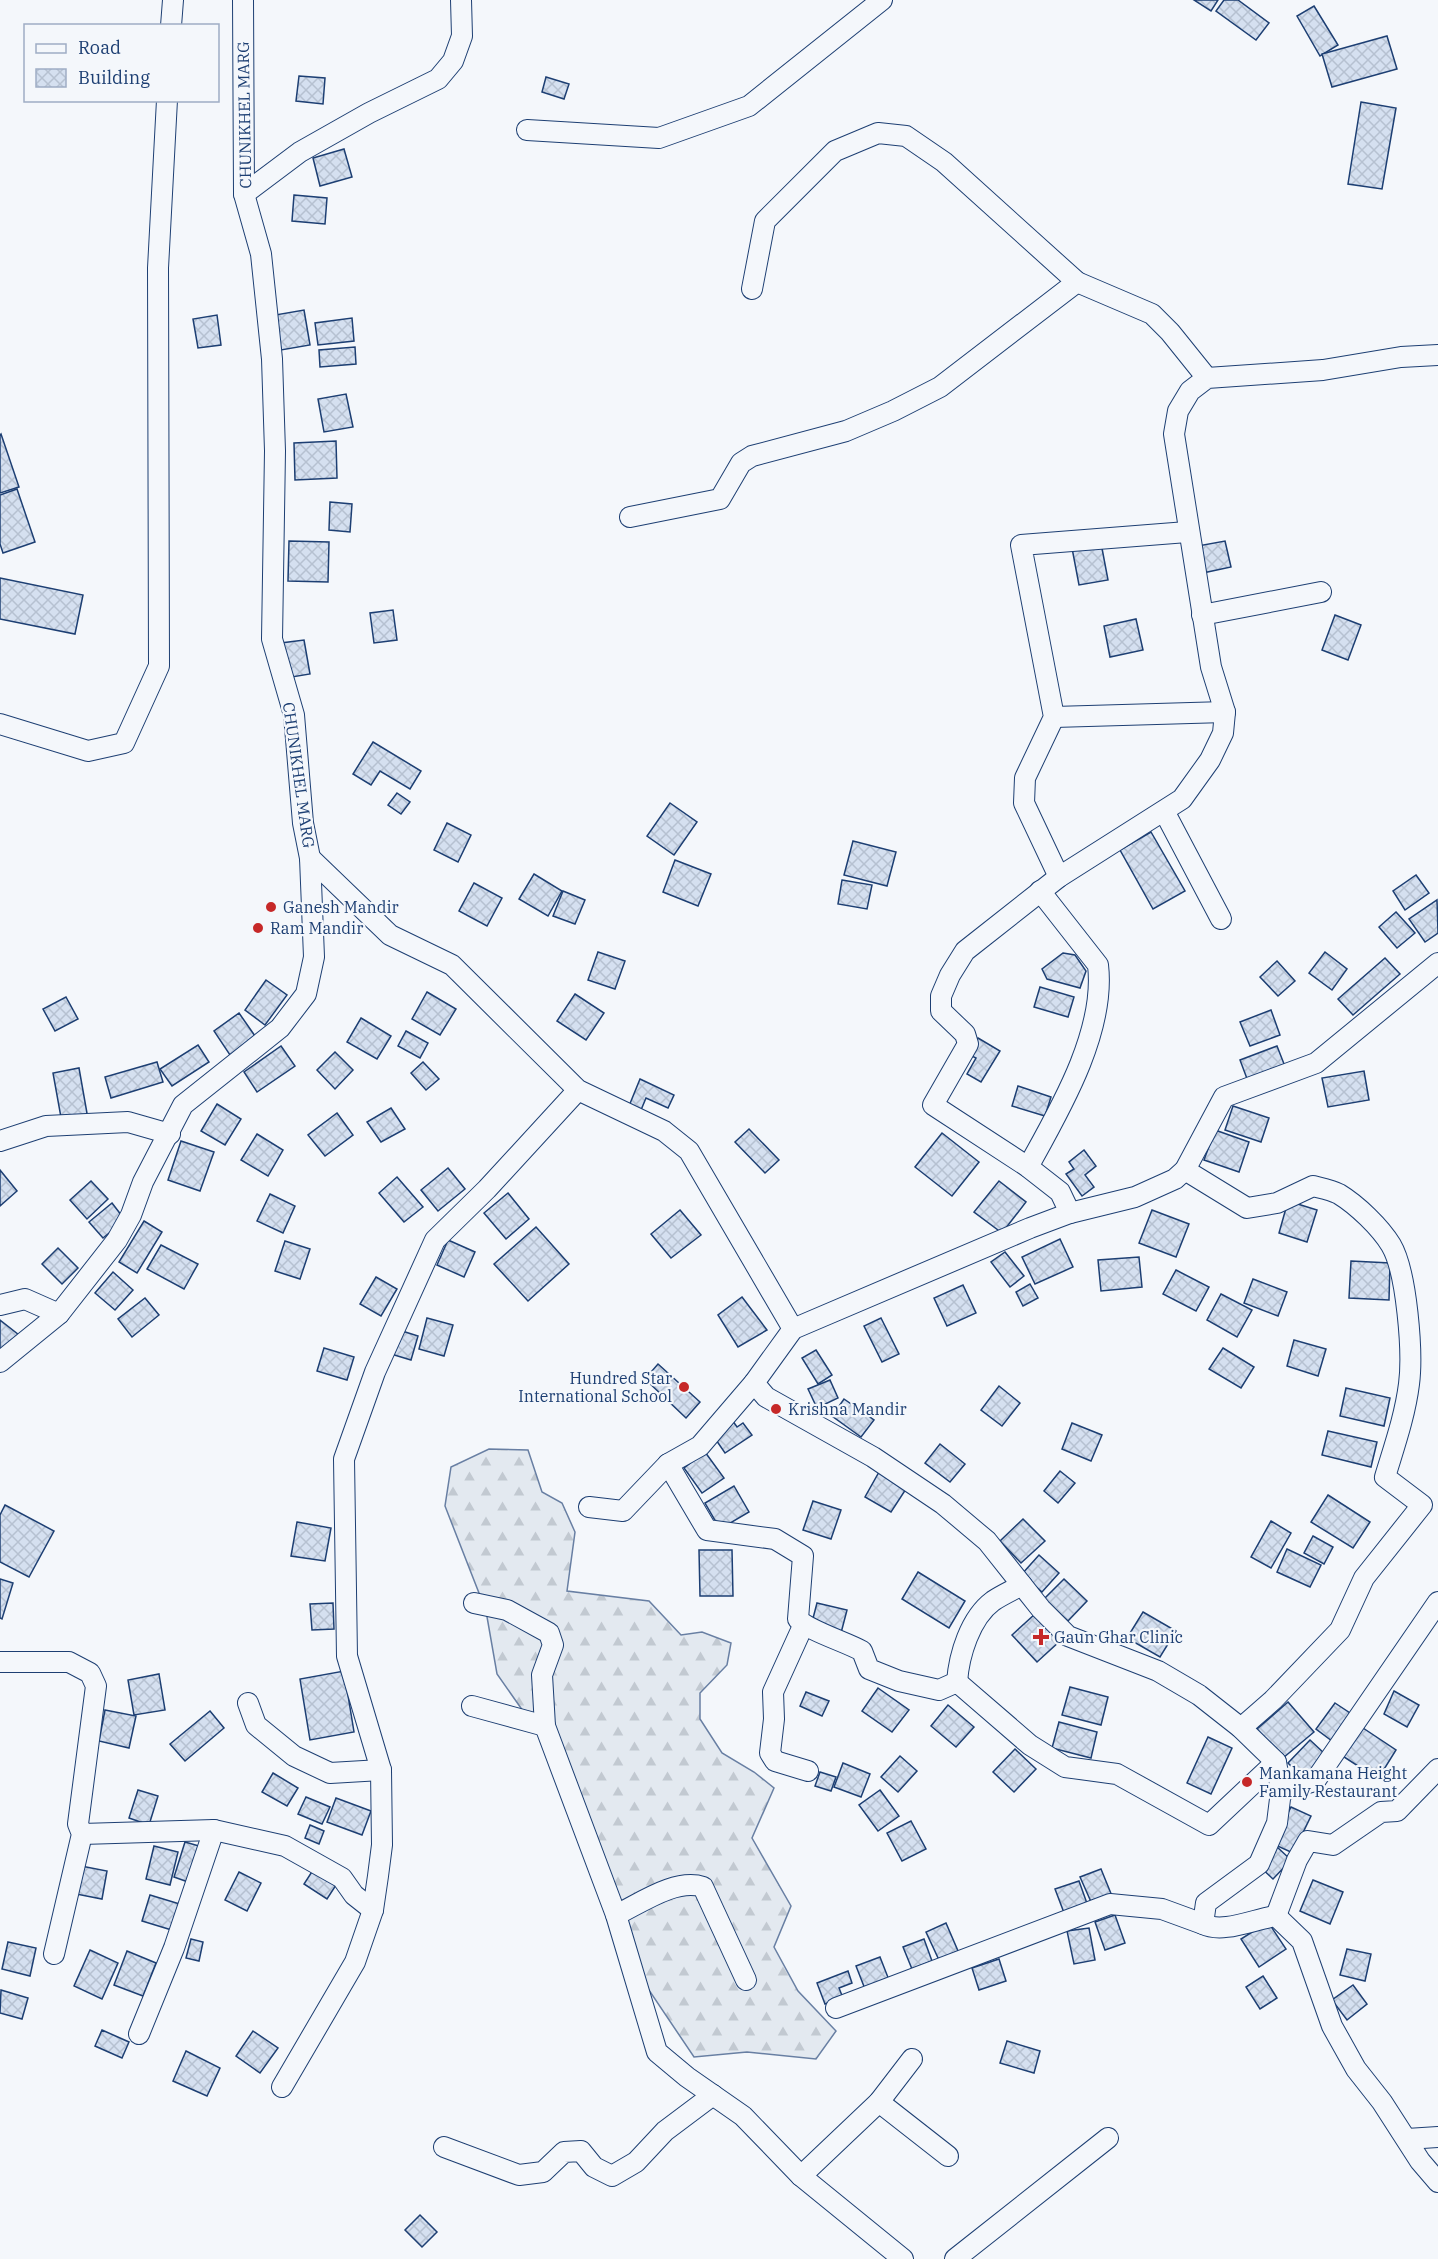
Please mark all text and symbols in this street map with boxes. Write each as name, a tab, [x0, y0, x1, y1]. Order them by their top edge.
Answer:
legend	[24, 24, 219, 102]
text: Road	[78, 36, 121, 59]
street label: CHUNIKHEL MARG	[233, 41, 255, 189]
text: Building	[78, 66, 150, 89]
street label: CHUNIKHEL MARG	[279, 701, 319, 849]
place label: Ganesh Mandir	[283, 897, 399, 917]
marker: Ganesh Mandir	[264, 900, 278, 914]
place label: Ram Mandir	[270, 918, 363, 938]
marker: Ram Mandir	[251, 921, 265, 935]
place label: Hundred Star International School	[518, 1368, 672, 1406]
marker: Hundred Star International School	[677, 1380, 691, 1394]
place label: Krishna Mandir	[788, 1399, 907, 1419]
marker: Krishna Mandir	[769, 1402, 783, 1416]
place label: Gaun Ghar Clinic	[1054, 1627, 1183, 1647]
marker: Gaun Ghar Clinic	[1032, 1628, 1050, 1646]
place label: Mankamana Height Family Restaurant	[1259, 1763, 1408, 1801]
marker: Mankamana Height Family Restaurant	[1240, 1775, 1254, 1789]

